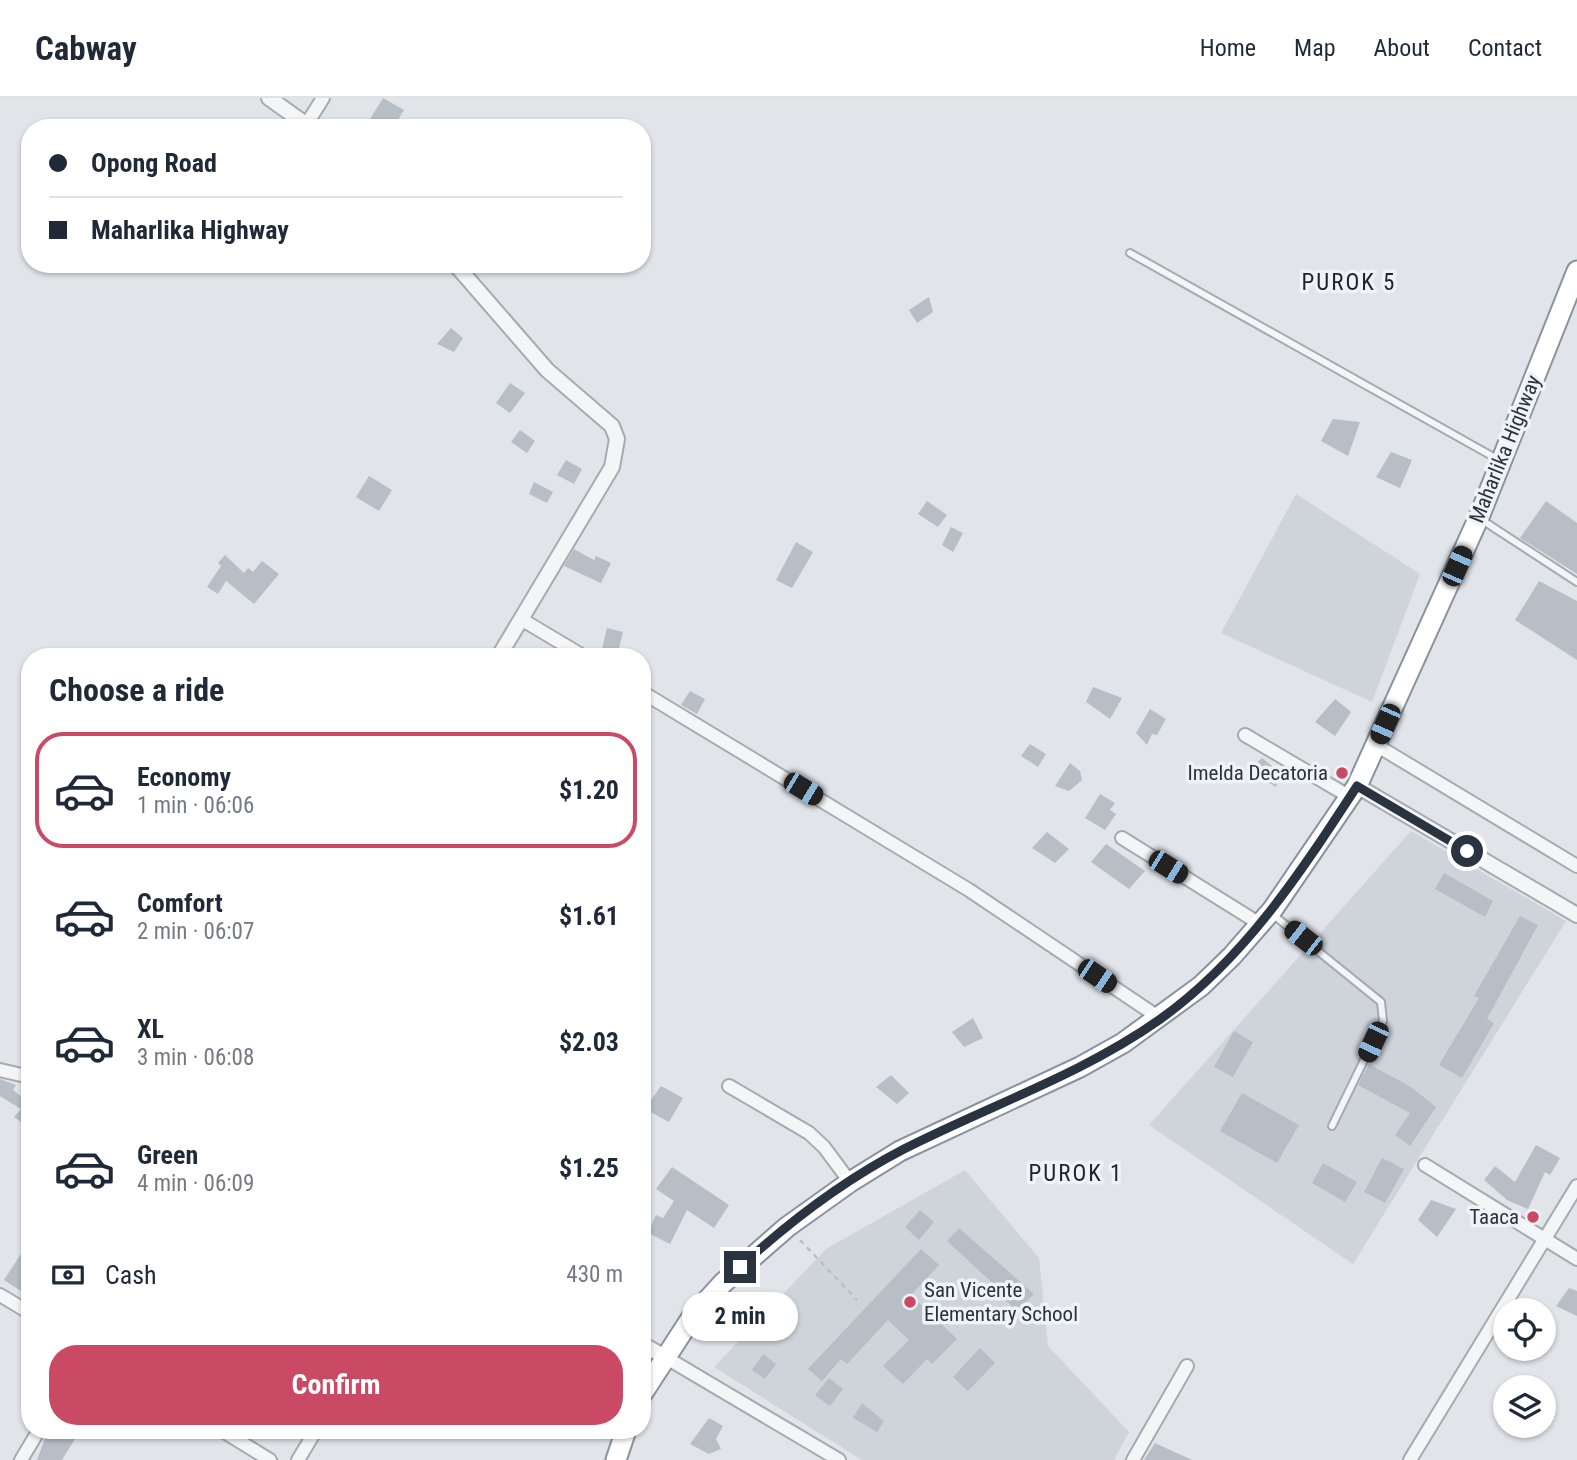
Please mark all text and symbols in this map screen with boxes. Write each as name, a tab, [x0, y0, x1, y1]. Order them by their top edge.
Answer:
text: Cabway	[35, 29, 137, 68]
text: Home	[1200, 34, 1256, 62]
text: Map	[1294, 34, 1336, 62]
text: About	[1374, 34, 1430, 62]
text: Contact	[1468, 34, 1542, 62]
text: Opong Road	[91, 148, 217, 178]
text: Maharlika Highway	[91, 215, 289, 245]
district label: PUROK 5	[1302, 269, 1396, 296]
street label: Maharlika Highway	[1464, 371, 1546, 526]
car	[1439, 543, 1476, 589]
text: Choose a ride	[49, 671, 224, 709]
car	[1367, 701, 1404, 747]
icon: car	[53, 759, 116, 822]
place label: Imelda Decatoria	[1188, 761, 1328, 785]
text: Economy	[137, 762, 231, 792]
marker: Imelda Decatoria	[1334, 765, 1350, 781]
car	[780, 769, 827, 809]
text: $1.20	[559, 775, 619, 805]
text: 1 min · 06:06	[137, 792, 254, 819]
route start	[1451, 835, 1483, 867]
car	[1145, 847, 1192, 887]
icon: car	[53, 885, 116, 948]
text: Comfort	[137, 888, 223, 918]
text: $1.61	[559, 901, 619, 931]
car	[1280, 917, 1327, 959]
text: 2 min · 06:07	[137, 918, 254, 945]
car	[1074, 956, 1121, 996]
icon: car	[53, 1011, 116, 1074]
text: XL	[137, 1014, 164, 1044]
car	[1355, 1019, 1392, 1065]
text: $2.03	[559, 1027, 619, 1057]
text: 3 min · 06:08	[137, 1044, 254, 1071]
icon: car	[53, 1137, 116, 1200]
text: Green	[137, 1140, 198, 1170]
text: $1.25	[559, 1153, 619, 1183]
district label: PUROK 1	[1029, 1160, 1123, 1187]
text: 4 min · 06:09	[137, 1170, 254, 1197]
place label: Taaca	[1469, 1205, 1519, 1229]
marker: Taaca	[1525, 1209, 1541, 1225]
route end	[724, 1251, 756, 1283]
icon: cash	[49, 1256, 87, 1294]
text: Cash	[105, 1260, 157, 1290]
text: 430 m	[566, 1261, 623, 1288]
place label: San Vicente Elementary School	[924, 1278, 1078, 1326]
callout: 2 min	[682, 1292, 798, 1340]
marker: San Vicente Elementary School	[902, 1294, 918, 1310]
map controls	[1493, 1298, 1556, 1438]
button: locate	[1493, 1298, 1556, 1361]
text: 2 min	[714, 1303, 766, 1330]
button: Confirm	[49, 1345, 623, 1425]
button: layers	[1493, 1375, 1556, 1438]

